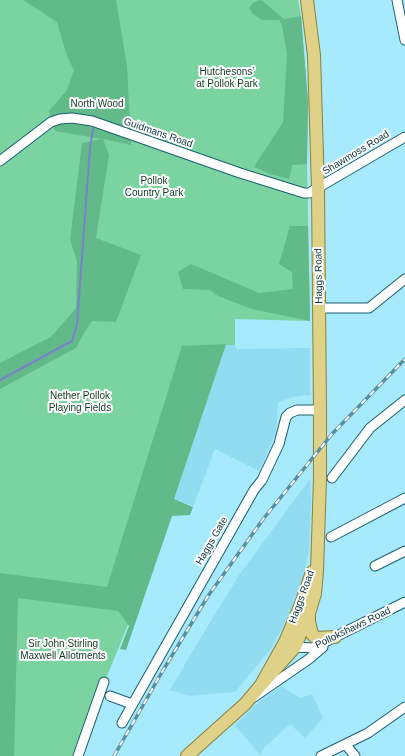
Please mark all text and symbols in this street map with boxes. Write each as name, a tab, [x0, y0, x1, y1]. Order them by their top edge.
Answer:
park label: Hutchesons’ at Pollok Park	[196, 66, 258, 90]
park label: North Wood	[70, 98, 124, 110]
street label: Guidmans Road	[122, 116, 194, 150]
street label: Shawmoss Road	[321, 128, 391, 178]
park label: Pollok Country Park	[125, 175, 183, 198]
street label: Haggs Road	[313, 248, 325, 304]
park label: Nether Pollok Playing Fields	[49, 390, 111, 414]
street label: Haggs Gate	[193, 515, 231, 567]
street label: Haggs Road	[287, 569, 317, 625]
street label: Pollokshaws Road	[313, 605, 393, 651]
park label: Sir John Stirling Maxwell Allotments	[20, 638, 106, 662]

